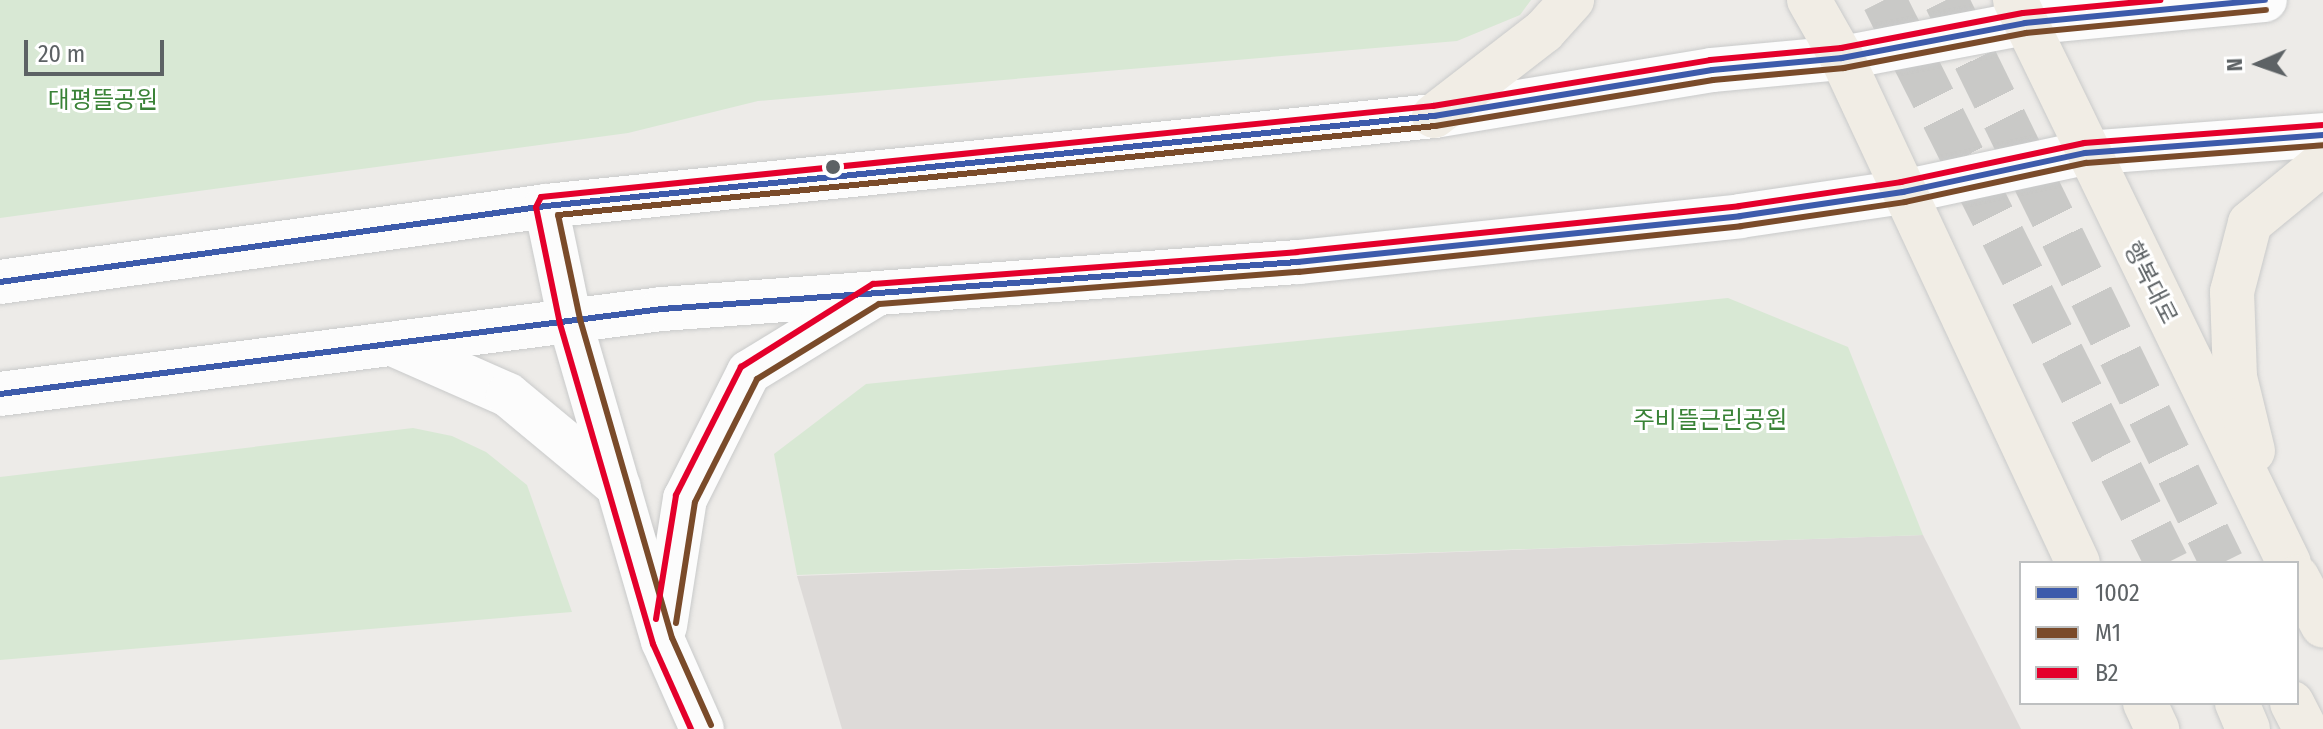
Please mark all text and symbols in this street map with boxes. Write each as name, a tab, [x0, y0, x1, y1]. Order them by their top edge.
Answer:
scale bar	[28, 24, 168, 74]
north arrow	[2219, 24, 2299, 104]
text: 20 m	[38, 40, 85, 68]
text: N	[2221, 58, 2248, 72]
park label: 대평뜰공원	[48, 87, 158, 115]
unlabelled marker	[825, 159, 841, 175]
street label: 행복대로	[2117, 237, 2183, 329]
park label: 주비뜰근린공원	[1633, 407, 1787, 435]
legend	[2019, 561, 2299, 705]
text: 1002	[2095, 579, 2140, 607]
text: M1	[2095, 619, 2121, 647]
text: B2	[2095, 659, 2118, 687]

